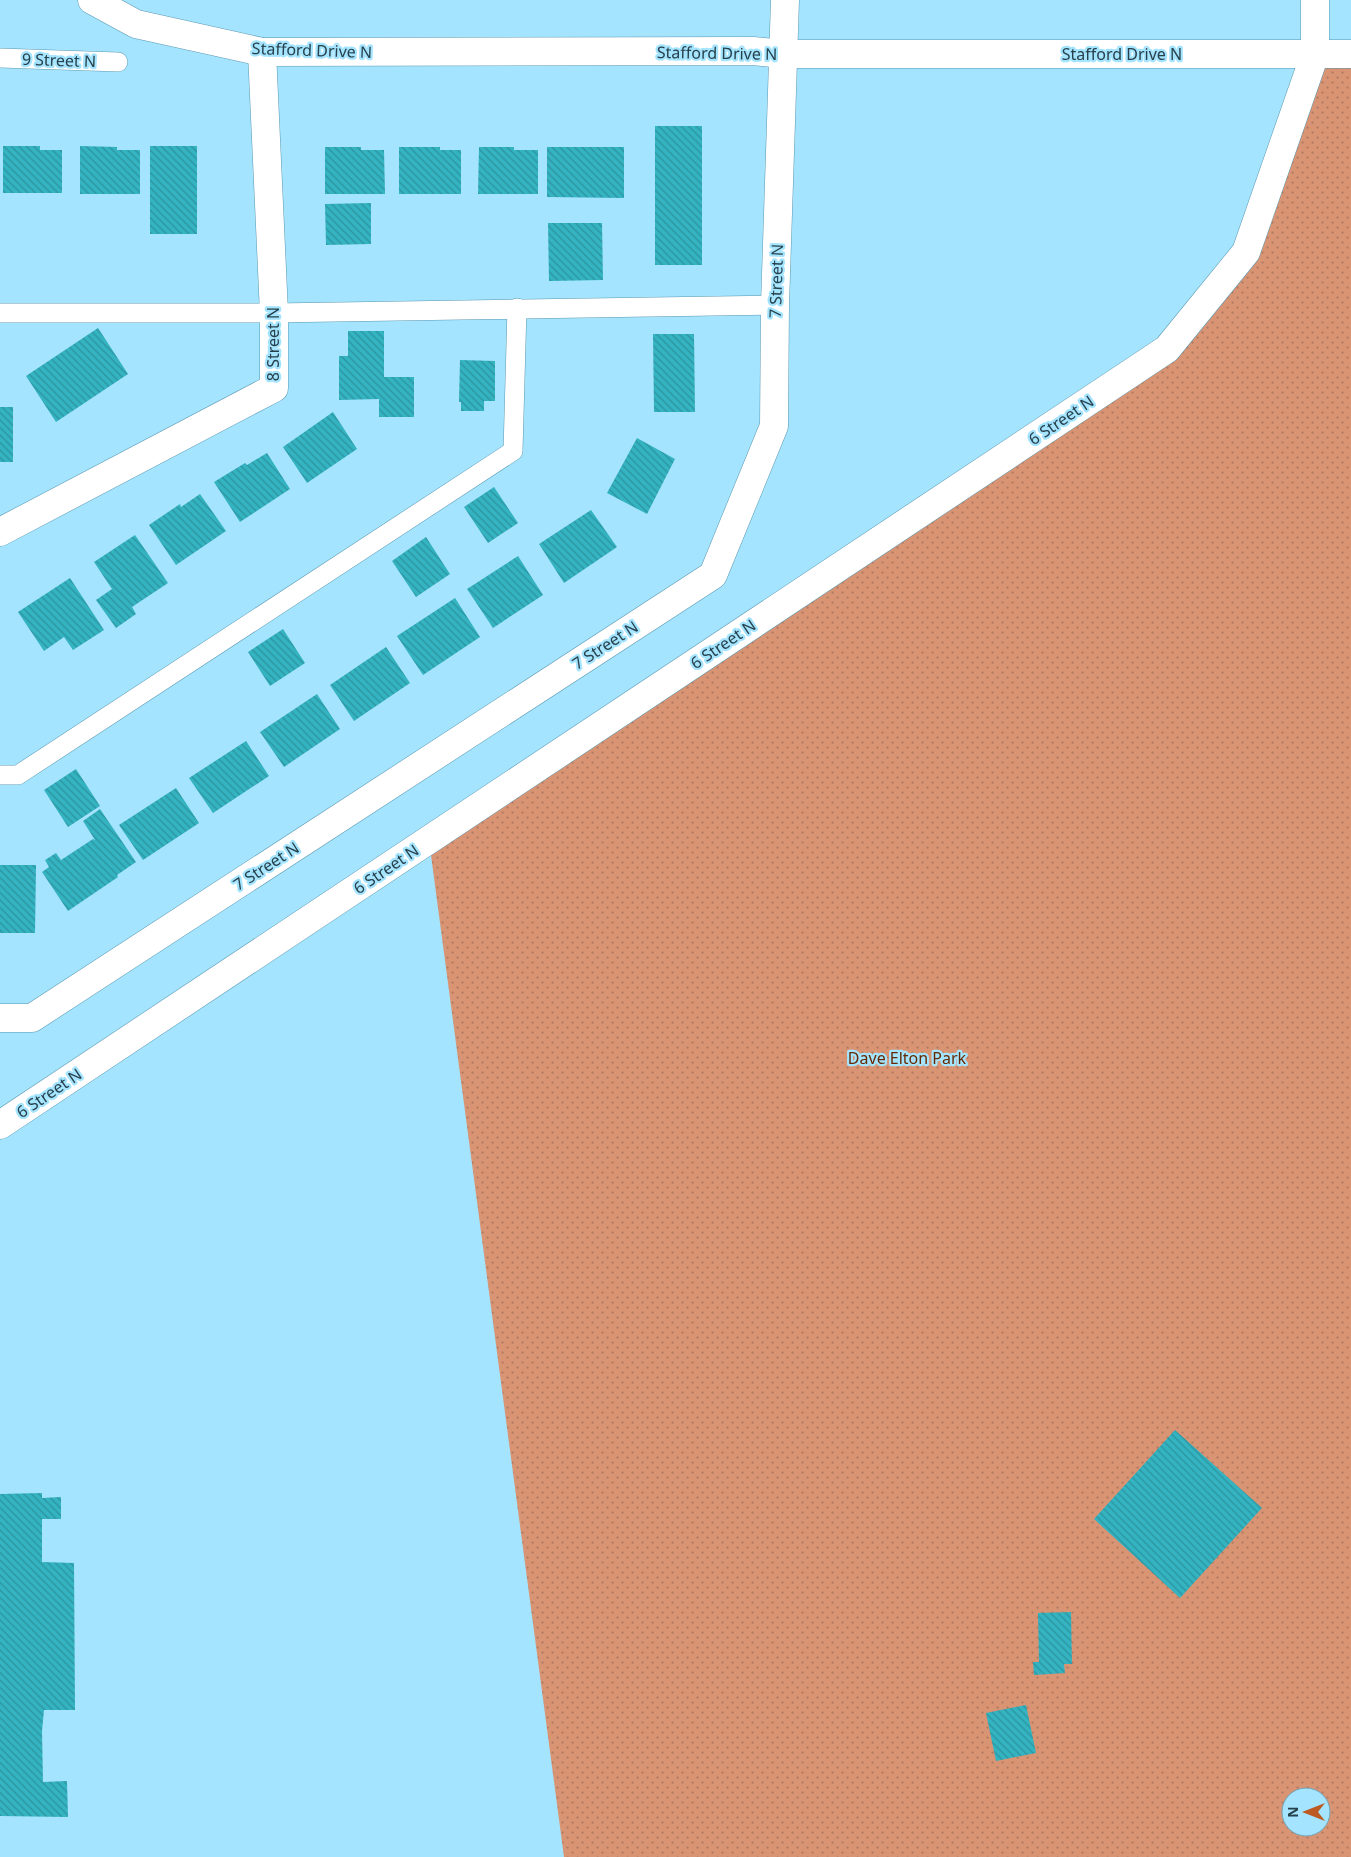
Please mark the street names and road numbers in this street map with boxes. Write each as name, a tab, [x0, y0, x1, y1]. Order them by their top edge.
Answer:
street label: Stafford Drive N	[251, 37, 373, 63]
street label: Stafford Drive N	[657, 41, 777, 65]
street label: Stafford Drive N	[1062, 43, 1182, 65]
street label: 9 Street N	[21, 48, 97, 72]
street label: 7 Street N	[764, 243, 788, 319]
street label: 8 Street N	[262, 307, 284, 381]
street label: 6 Street N	[1024, 390, 1098, 450]
street label: 6 Street N	[686, 614, 760, 674]
street label: 7 Street N	[568, 616, 642, 674]
street label: 7 Street N	[229, 837, 303, 895]
street label: 6 Street N	[349, 839, 423, 899]
street label: 6 Street N	[12, 1063, 86, 1123]

